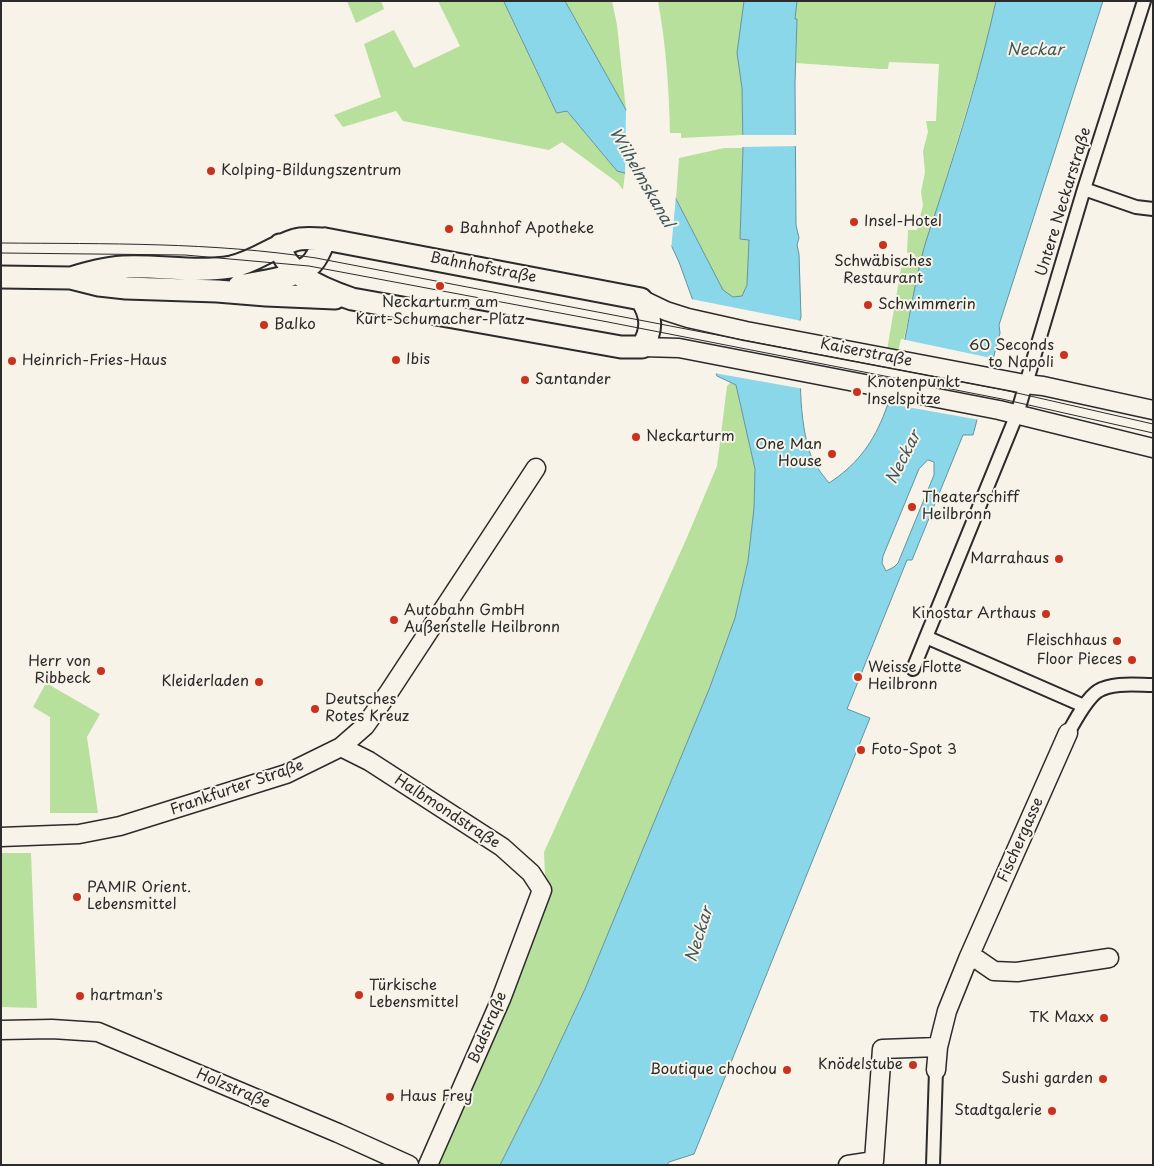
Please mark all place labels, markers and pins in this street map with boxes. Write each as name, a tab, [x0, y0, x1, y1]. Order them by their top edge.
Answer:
place label: Kolping-Bildungszentrum	[221, 162, 402, 180]
marker: Kolping-Bildungszentrum	[205, 165, 217, 177]
place label: Insel-Hotel	[864, 213, 942, 231]
marker: Insel-Hotel	[848, 216, 860, 228]
place label: Bahnhof Apotheke	[459, 220, 594, 238]
marker: Bahnhof Apotheke	[443, 223, 455, 235]
marker: Schwäbisches Restaurant	[877, 239, 889, 251]
place label: Schwäbisches Restaurant	[834, 253, 932, 288]
marker: Neckarturm am Kurt-Schumacher-Platz	[434, 280, 446, 292]
place label: Neckarturm am Kurt-Schumacher-Platz	[355, 294, 525, 329]
place label: Schwimmerin	[878, 296, 976, 314]
marker: Schwimmerin	[862, 299, 874, 311]
place label: Balko	[274, 316, 316, 334]
marker: Balko	[258, 319, 270, 331]
place label: 60 Seconds to Napoli	[969, 337, 1054, 372]
marker: 60 Seconds to Napoli	[1058, 349, 1070, 361]
place label: Ibis	[406, 351, 430, 369]
place label: Heinrich-Fries-Haus	[22, 352, 167, 370]
marker: Ibis	[390, 354, 402, 366]
marker: Heinrich-Fries-Haus	[6, 355, 18, 367]
place label: Santander	[535, 371, 611, 389]
marker: Santander	[519, 374, 531, 386]
place label: Knotenpunkt Inselspitze	[867, 374, 960, 409]
marker: Knotenpunkt Inselspitze	[851, 386, 863, 398]
place label: Neckarturm	[646, 428, 735, 446]
marker: Neckarturm	[630, 431, 642, 443]
place label: One Man House	[755, 436, 822, 471]
marker: One Man House	[826, 448, 838, 460]
place label: Theaterschiff Heilbronn	[922, 489, 1019, 524]
marker: Theaterschiff Heilbronn	[906, 501, 918, 513]
place label: Marrahaus	[970, 550, 1049, 568]
marker: Marrahaus	[1053, 553, 1065, 565]
place label: Autobahn GmbH Außenstelle Heilbronn	[404, 602, 560, 637]
place label: Kinostar Arthaus	[912, 605, 1036, 623]
marker: Kinostar Arthaus	[1040, 608, 1052, 620]
marker: Autobahn GmbH Außenstelle Heilbronn	[388, 614, 400, 626]
place label: Fleischhaus	[1026, 632, 1107, 650]
marker: Fleischhaus	[1111, 635, 1123, 647]
place label: Floor Pieces	[1037, 651, 1122, 669]
place label: Herr von Ribbeck	[28, 653, 91, 688]
marker: Floor Pieces	[1126, 654, 1138, 666]
place label: Weisse Flotte Heilbronn	[868, 659, 962, 694]
marker: Herr von Ribbeck	[95, 665, 107, 677]
marker: Weisse Flotte Heilbronn	[852, 671, 864, 683]
place label: Kleiderladen	[161, 673, 249, 691]
marker: Kleiderladen	[253, 676, 265, 688]
place label: Deutsches Rotes Kreuz	[325, 691, 409, 726]
marker: Deutsches Rotes Kreuz	[309, 703, 321, 715]
place label: Foto-Spot 3	[871, 741, 957, 759]
marker: Foto-Spot 3	[855, 744, 867, 756]
place label: PAMIR Orient. Lebensmittel	[87, 879, 191, 914]
marker: PAMIR Orient. Lebensmittel	[71, 891, 83, 903]
place label: Türkische Lebensmittel	[369, 977, 458, 1012]
place label: hartman's	[90, 987, 163, 1005]
marker: Türkische Lebensmittel	[353, 989, 365, 1001]
marker: hartman's	[74, 990, 86, 1002]
place label: TK Maxx	[1029, 1009, 1094, 1027]
marker: TK Maxx	[1098, 1012, 1110, 1024]
place label: Knödelstube	[818, 1056, 903, 1074]
marker: Knödelstube	[907, 1059, 919, 1071]
place label: Boutique chochou	[650, 1061, 777, 1079]
marker: Boutique chochou	[781, 1064, 793, 1076]
place label: Sushi garden	[1001, 1070, 1093, 1088]
marker: Sushi garden	[1097, 1073, 1109, 1085]
place label: Haus Frey	[400, 1088, 473, 1106]
marker: Haus Frey	[384, 1091, 396, 1103]
place label: Stadtgalerie	[954, 1102, 1042, 1120]
marker: Stadtgalerie	[1046, 1105, 1058, 1117]

